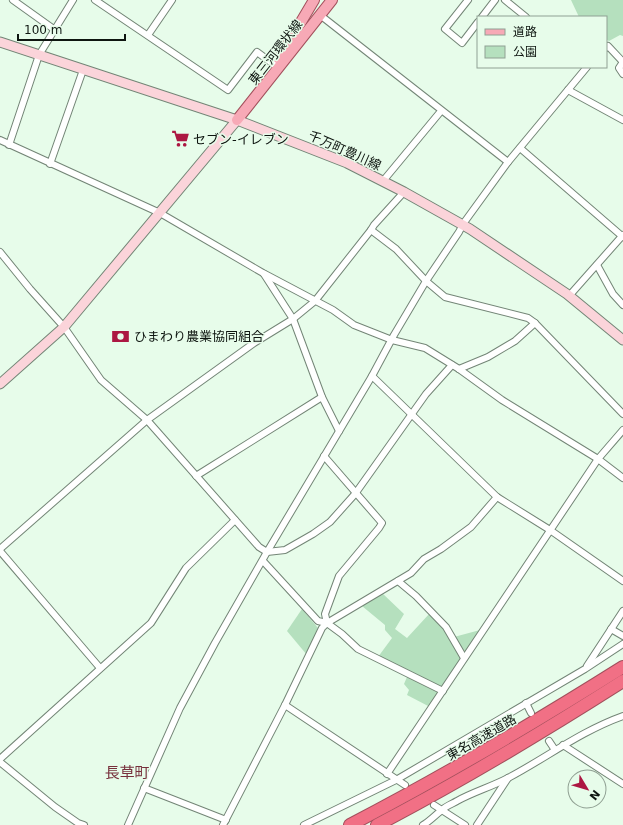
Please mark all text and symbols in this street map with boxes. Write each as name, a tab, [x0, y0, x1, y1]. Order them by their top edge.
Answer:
scale bar	[18, 16, 125, 42]
legend	[477, 16, 607, 68]
street label: 東三河環状線	[245, 17, 305, 88]
text: 100 m	[24, 23, 62, 37]
text: 道路	[513, 25, 537, 39]
text: 公園	[513, 45, 537, 59]
street label: 千万町豊川線	[306, 128, 383, 173]
supermarket icon: セブン-イレブン	[170, 129, 190, 149]
place label: セブン-イレブン	[193, 132, 289, 147]
bank icon: ひまわり農業協同組合	[111, 326, 131, 346]
place label: ひまわり農業協同組合	[134, 329, 264, 344]
street label: 東名高速道路	[444, 711, 519, 763]
district label: 長草町	[104, 764, 150, 782]
north arrow	[567, 769, 607, 809]
text: N	[587, 787, 602, 802]

